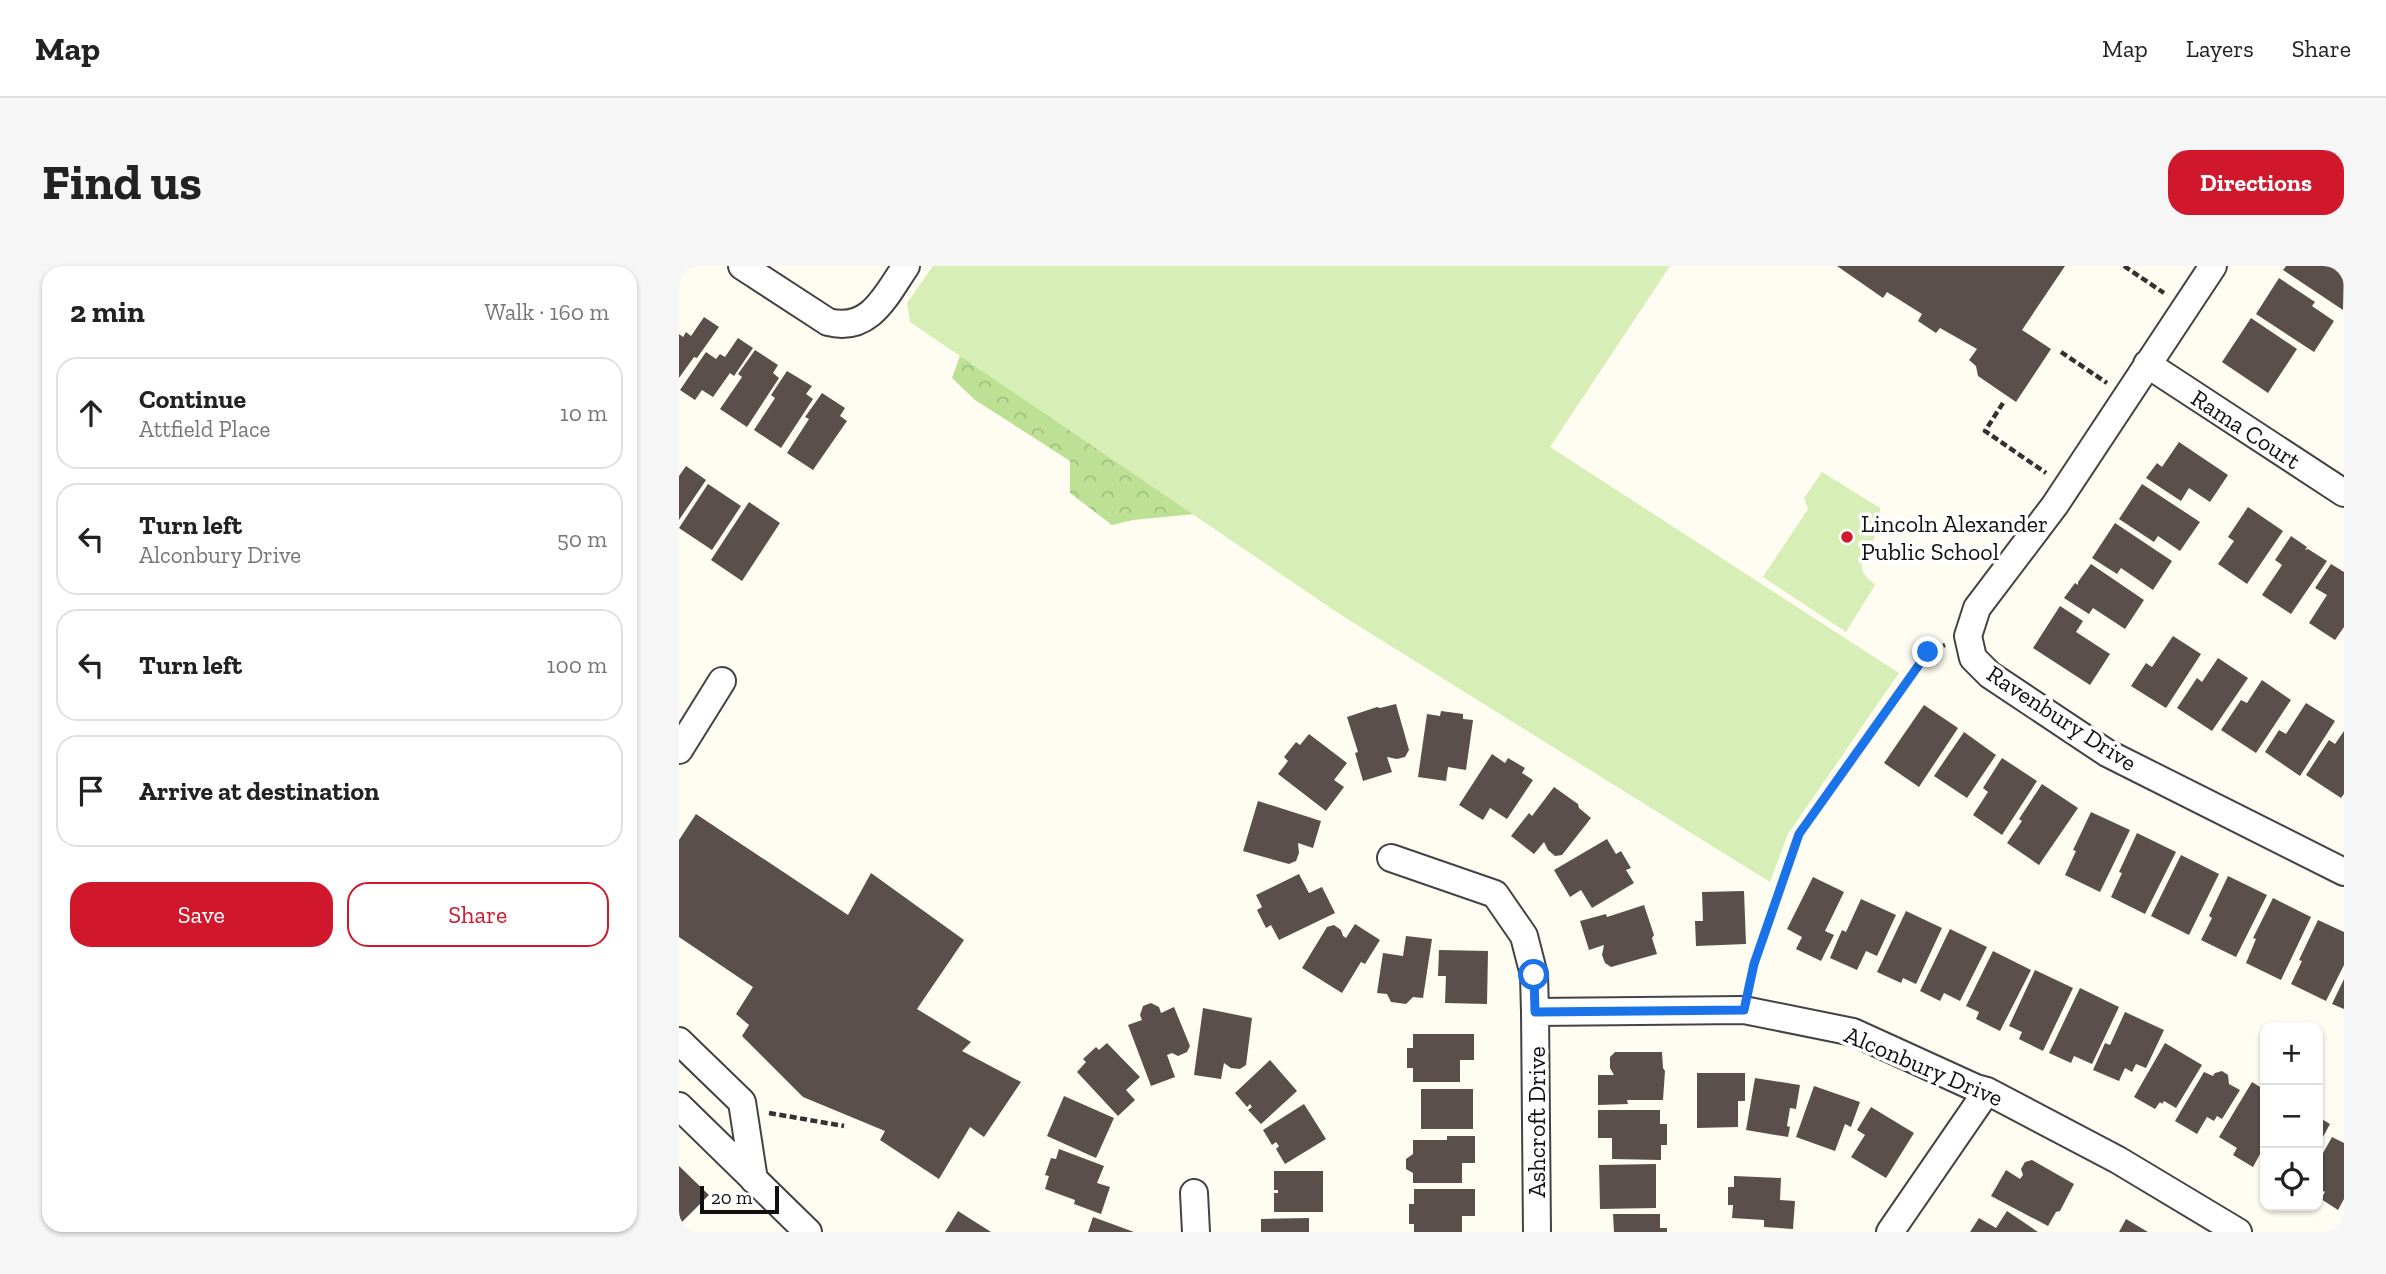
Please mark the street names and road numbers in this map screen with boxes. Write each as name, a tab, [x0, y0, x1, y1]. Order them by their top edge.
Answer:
street label: Rama Court	[2186, 383, 2306, 475]
street label: Ravenbury Drive	[1982, 659, 2142, 777]
street label: Alconbury Drive	[1841, 1020, 2007, 1112]
street label: Ashcroft Drive	[1522, 1046, 1551, 1198]

